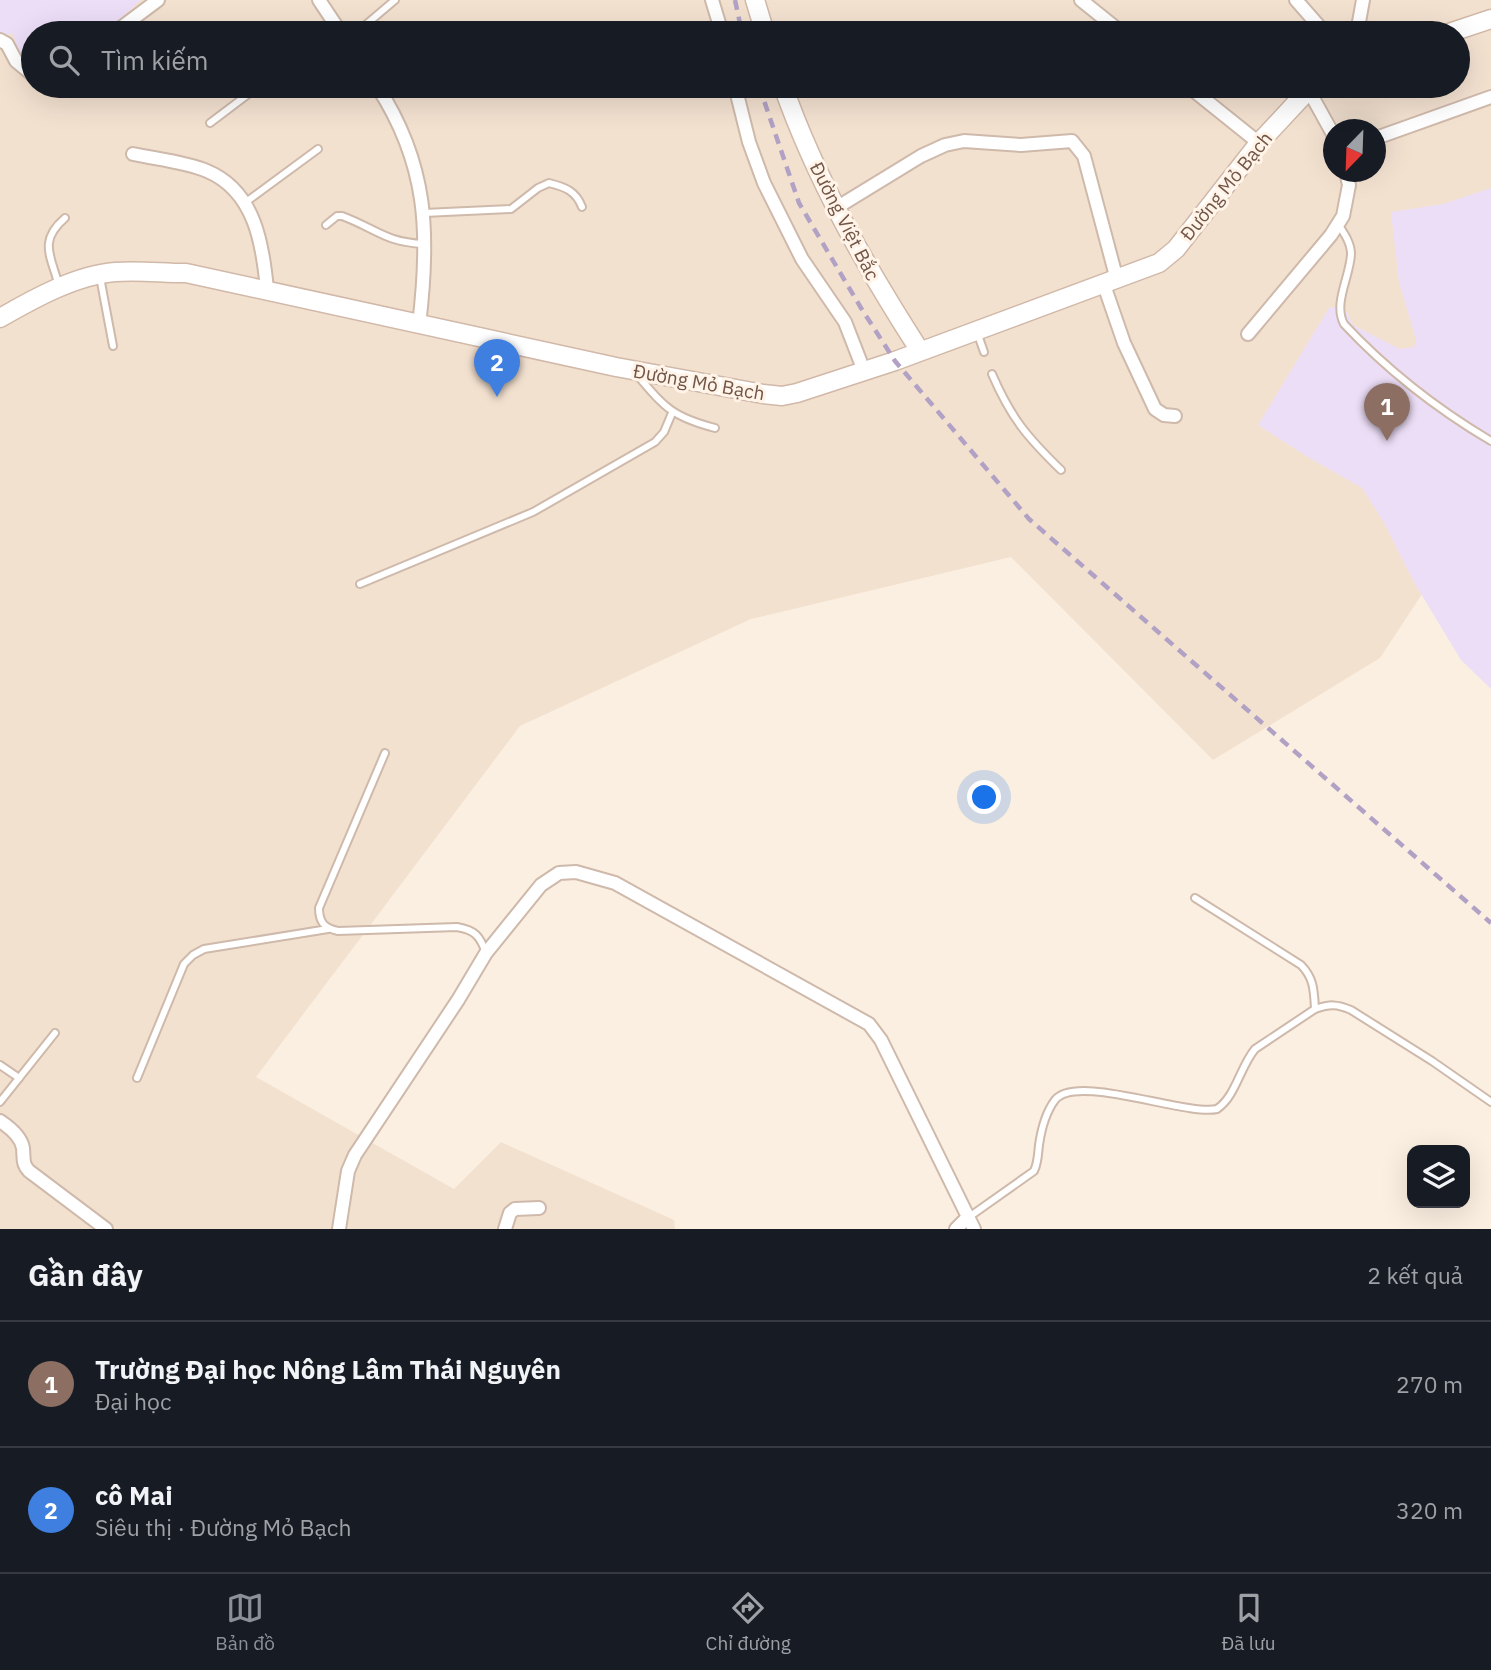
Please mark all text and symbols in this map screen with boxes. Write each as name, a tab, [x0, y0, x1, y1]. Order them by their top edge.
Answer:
search box	[21, 21, 1470, 98]
icon: search	[45, 41, 83, 79]
text: Tìm kiếm	[101, 43, 208, 77]
north arrow	[1323, 119, 1386, 182]
street label: Đường Mỏ Bạch	[1175, 127, 1277, 245]
street label: Đường Việt Bắc	[805, 158, 885, 285]
pin: 2	[474, 339, 520, 397]
street label: Đường Mỏ Bạch	[631, 359, 767, 405]
pin: 1	[1364, 383, 1410, 441]
your location	[967, 780, 1001, 814]
map controls	[1407, 1145, 1470, 1208]
button: layers	[1407, 1145, 1470, 1208]
text: Gần đây	[28, 1255, 143, 1294]
text: 2 kết quả	[1367, 1260, 1463, 1290]
text: Trường Đại học Nông Lâm Thái Nguyên	[95, 1352, 561, 1386]
text: 1	[44, 1369, 58, 1399]
text: 270 m	[1396, 1369, 1463, 1399]
text: Đại học	[95, 1386, 171, 1416]
text: cô Mai	[95, 1478, 173, 1512]
text: 2	[44, 1495, 58, 1525]
text: 320 m	[1396, 1495, 1463, 1525]
text: Siêu thị · Đường Mỏ Bạch	[95, 1512, 351, 1542]
tab: Bản đồ	[215, 1589, 275, 1655]
tab: Chỉ đường	[706, 1589, 791, 1655]
tab: Đã lưu	[1221, 1589, 1276, 1655]

